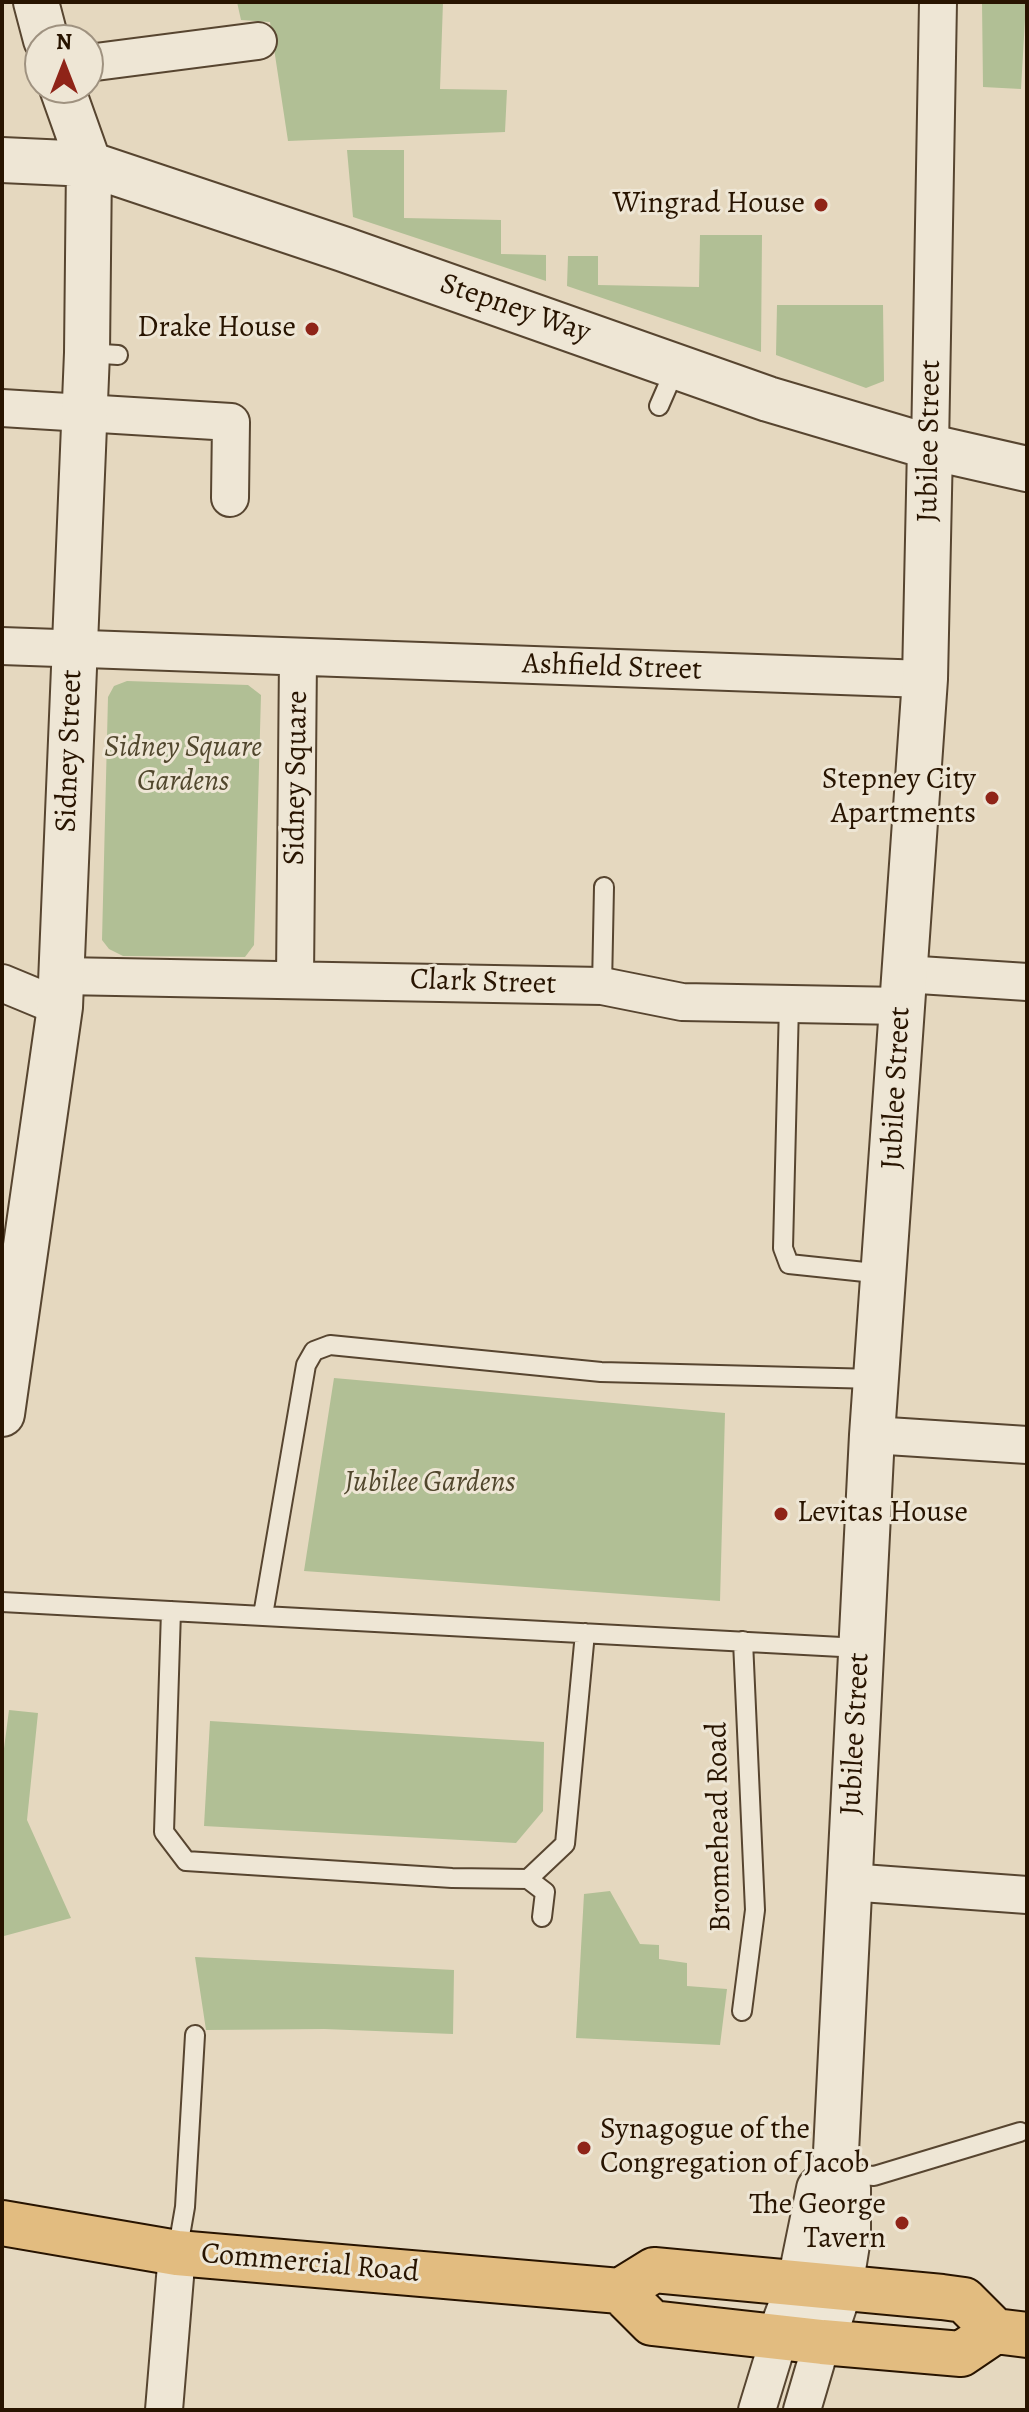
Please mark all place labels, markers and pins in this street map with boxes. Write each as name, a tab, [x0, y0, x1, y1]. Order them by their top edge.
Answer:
place label: Wingrad House	[612, 187, 805, 223]
marker: Wingrad House	[812, 196, 830, 214]
place label: Drake House	[137, 311, 296, 347]
marker: Drake House	[303, 320, 321, 338]
place label: Stepney City Apartments	[822, 763, 976, 834]
marker: Stepney City Apartments	[983, 789, 1001, 807]
place label: Levitas House	[797, 1496, 968, 1532]
marker: Levitas House	[772, 1505, 790, 1523]
place label: Synagogue of the Congregation of Jacob	[600, 2113, 869, 2184]
marker: Synagogue of the Congregation of Jacob	[575, 2139, 593, 2157]
place label: The George Tavern	[749, 2188, 886, 2258]
marker: The George Tavern	[893, 2214, 911, 2232]

